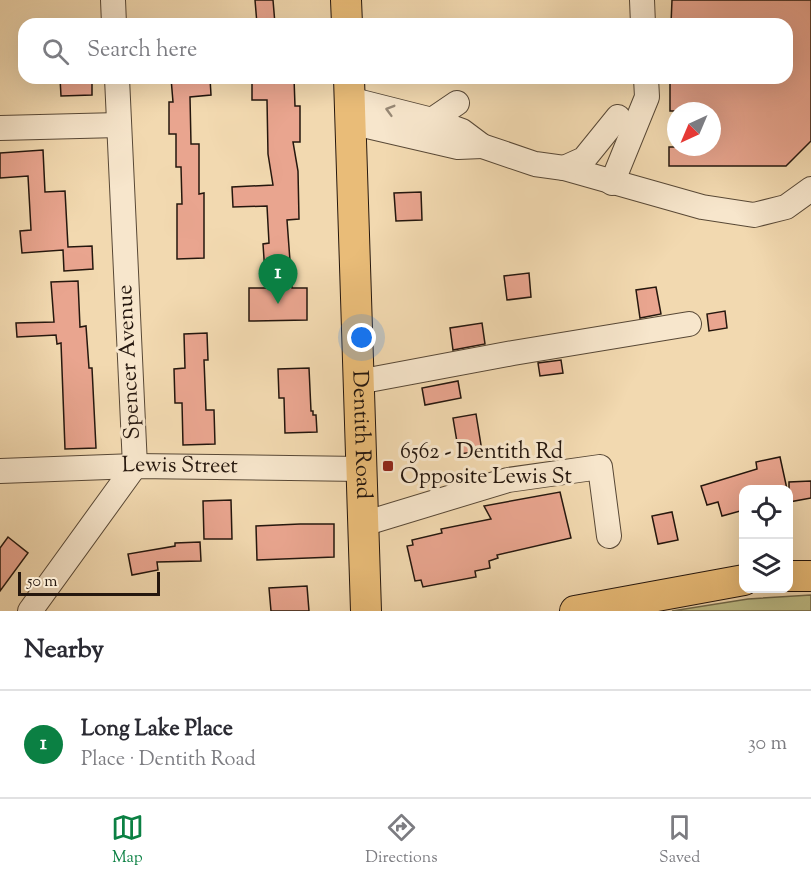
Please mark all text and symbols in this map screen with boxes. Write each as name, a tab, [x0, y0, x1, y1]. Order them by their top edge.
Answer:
search box	[18, 18, 793, 84]
icon: search	[39, 35, 72, 68]
text: Search here	[87, 35, 197, 67]
north arrow	[667, 102, 721, 156]
one-way arrow	[385, 105, 396, 117]
pin: 1	[258, 254, 298, 304]
street label: Spencer Avenue	[110, 284, 150, 440]
your location	[347, 323, 376, 352]
street label: Dentith Road	[342, 370, 378, 500]
place label: 6562 - Dentith Rd Opposite Lewis St	[400, 437, 573, 494]
street label: Lewis Street	[121, 450, 239, 483]
marker: 6562 - Dentith Rd Opposite Lewis St	[381, 459, 395, 473]
map controls	[739, 485, 793, 593]
button: locate	[739, 485, 793, 539]
button: layers	[739, 539, 793, 593]
scale bar	[18, 569, 160, 596]
text: 50 m	[27, 571, 58, 594]
text: Nearby	[24, 632, 104, 669]
text: Long Lake Place	[81, 714, 233, 746]
text: 1	[40, 730, 47, 759]
text: 30 m	[748, 730, 787, 759]
text: Place · Dentith Road	[81, 746, 256, 775]
tab: Map	[111, 811, 144, 870]
tab: Directions	[365, 811, 438, 870]
tab: Saved	[659, 811, 700, 870]

